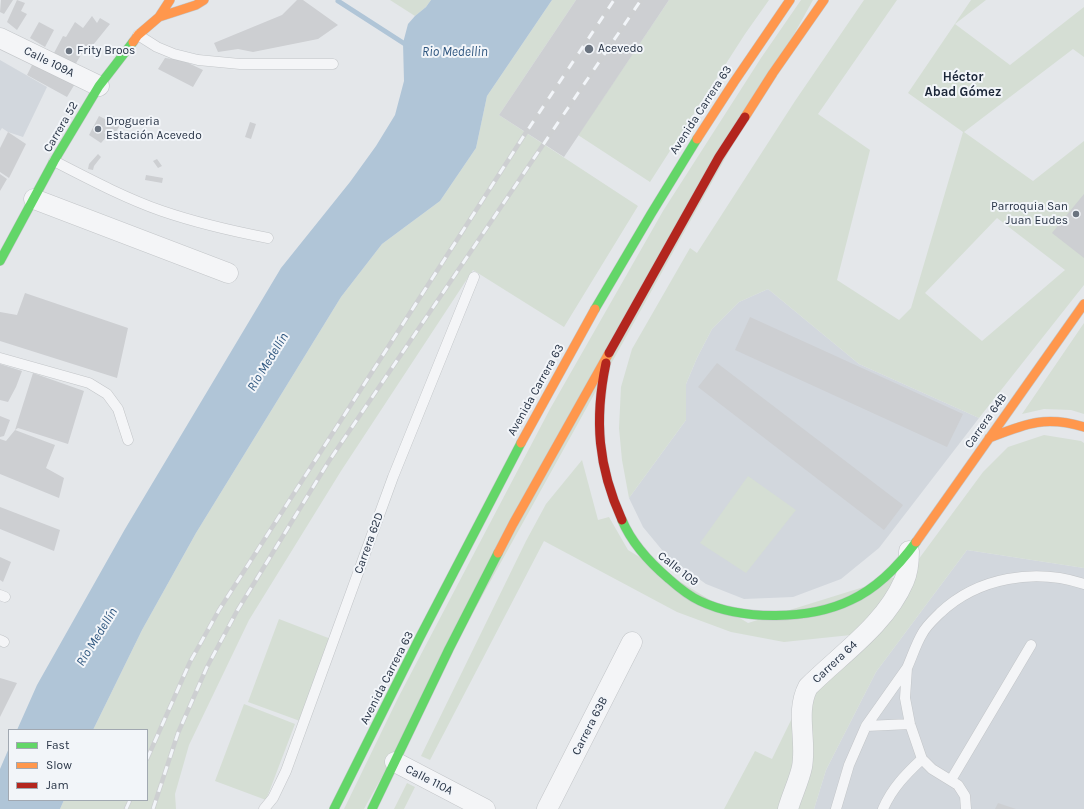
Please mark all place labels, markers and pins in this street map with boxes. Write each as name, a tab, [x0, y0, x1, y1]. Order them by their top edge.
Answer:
place label: Acevedo	[598, 42, 643, 56]
marker: Acevedo	[583, 43, 595, 55]
place label: Frity Broos	[77, 44, 135, 58]
marker: Frity Broos	[64, 46, 74, 56]
place label: Drogueria Estación Acevedo	[106, 115, 202, 143]
marker: Drogueria Estación Acevedo	[93, 124, 103, 134]
place label: Parroquia San Juan Eudes	[991, 200, 1068, 228]
marker: Parroquia San Juan Eudes	[1071, 209, 1081, 219]

